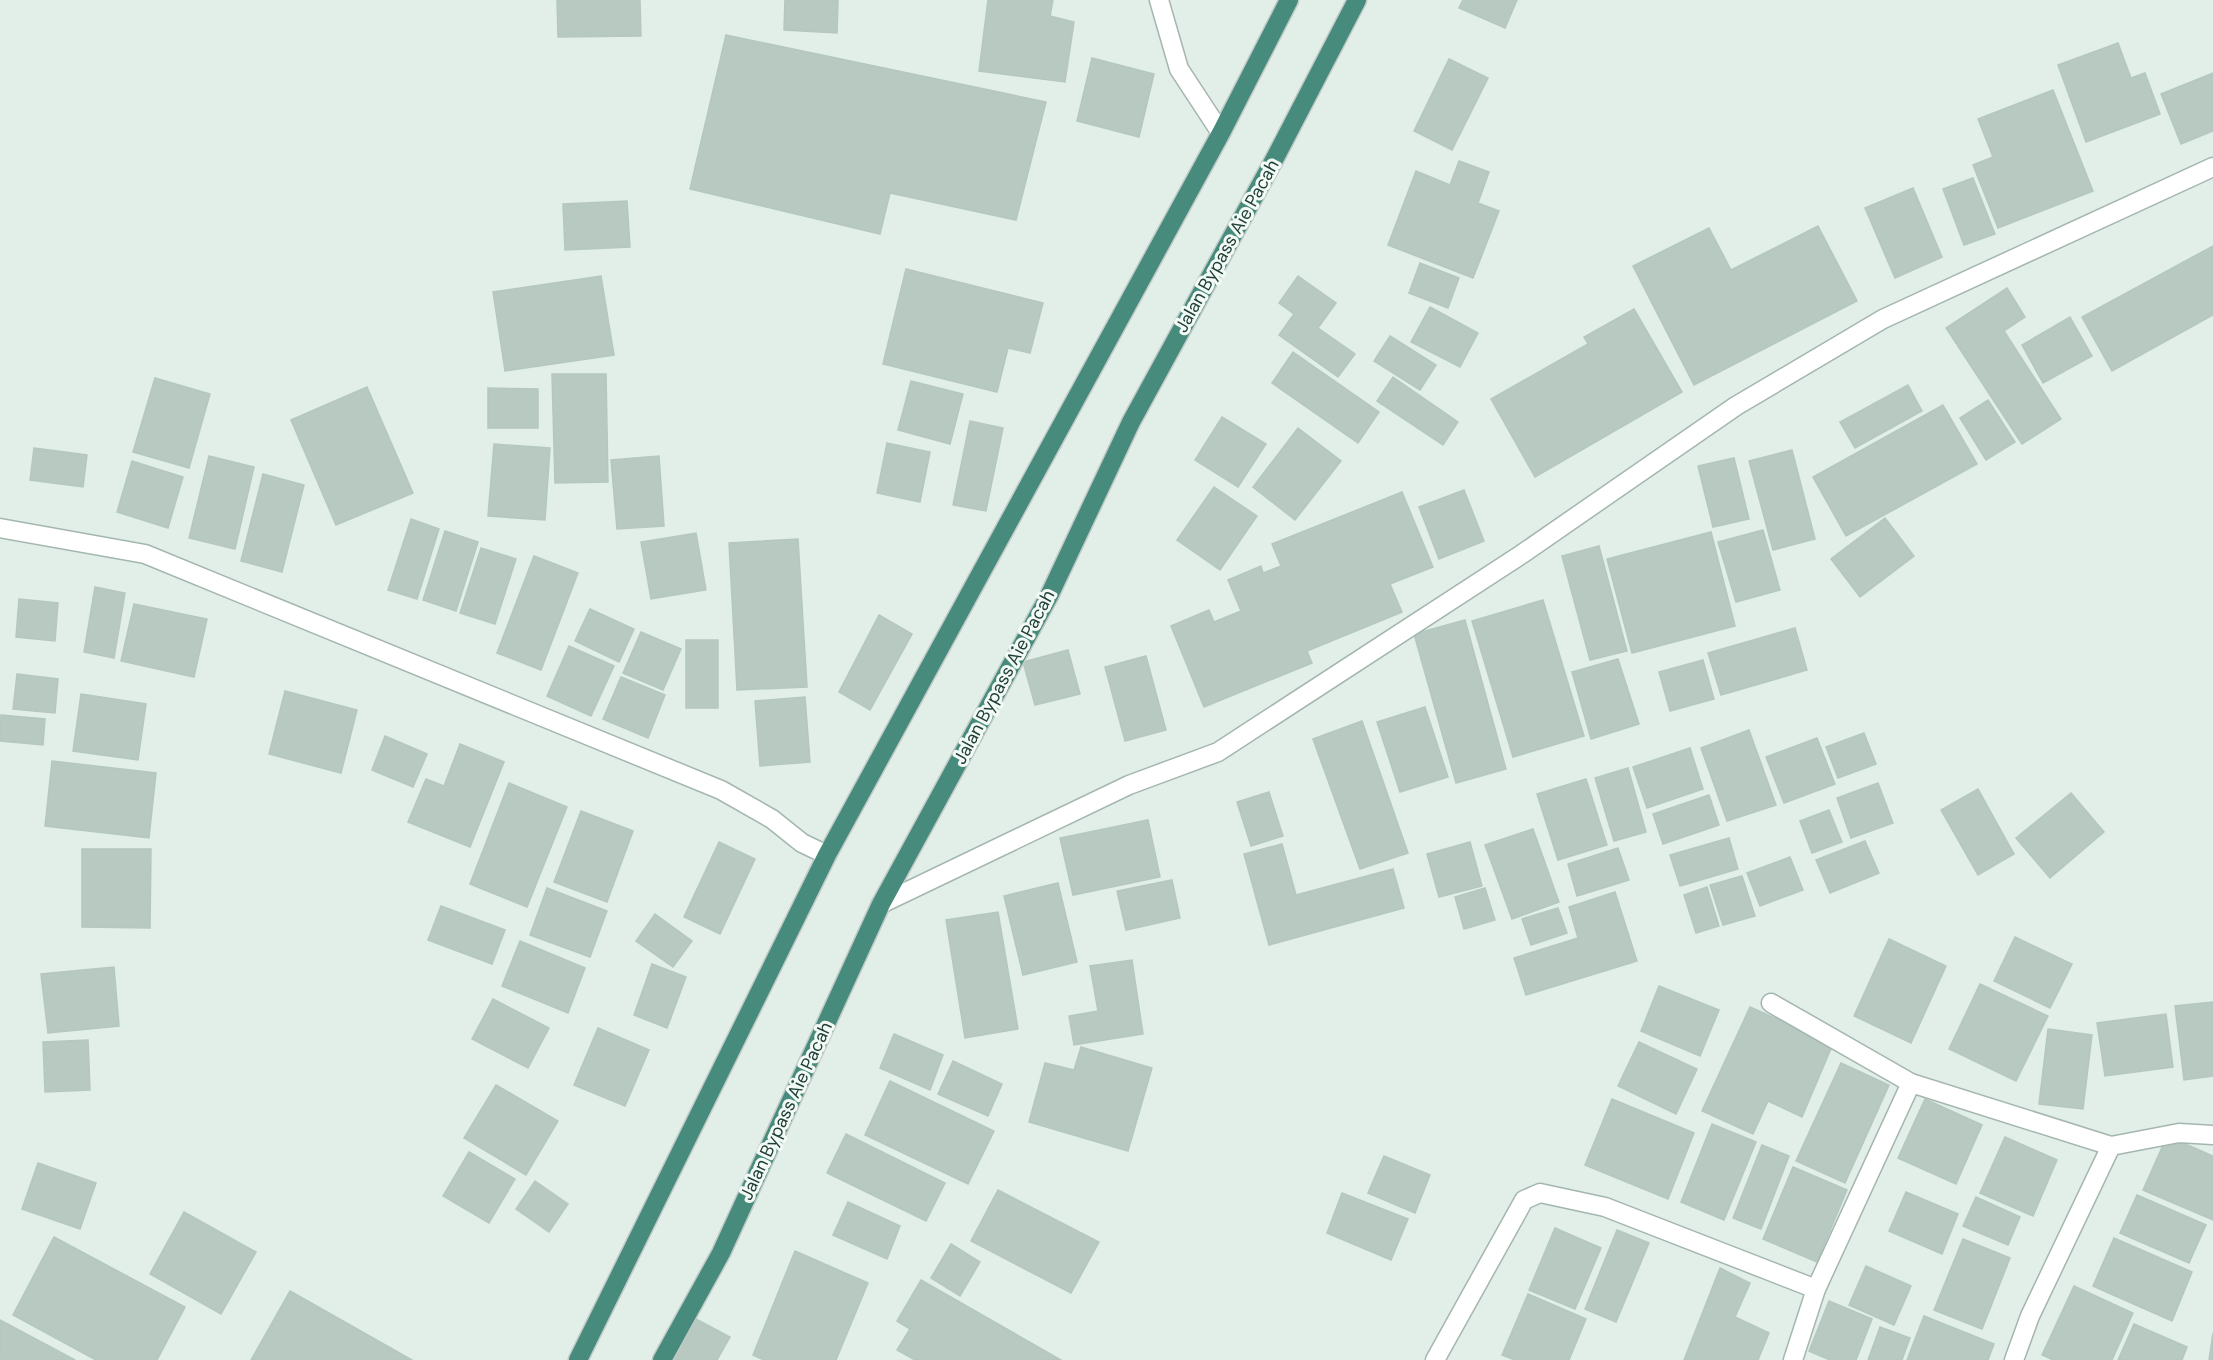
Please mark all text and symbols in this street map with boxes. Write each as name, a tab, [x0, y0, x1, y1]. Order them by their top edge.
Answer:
street label: Jalan Bypass Aie Pacah	[1169, 155, 1285, 337]
street label: Jalan Bypass Aie Pacah	[948, 586, 1060, 768]
street label: Jalan Bypass Aie Pacah	[734, 1018, 838, 1204]

